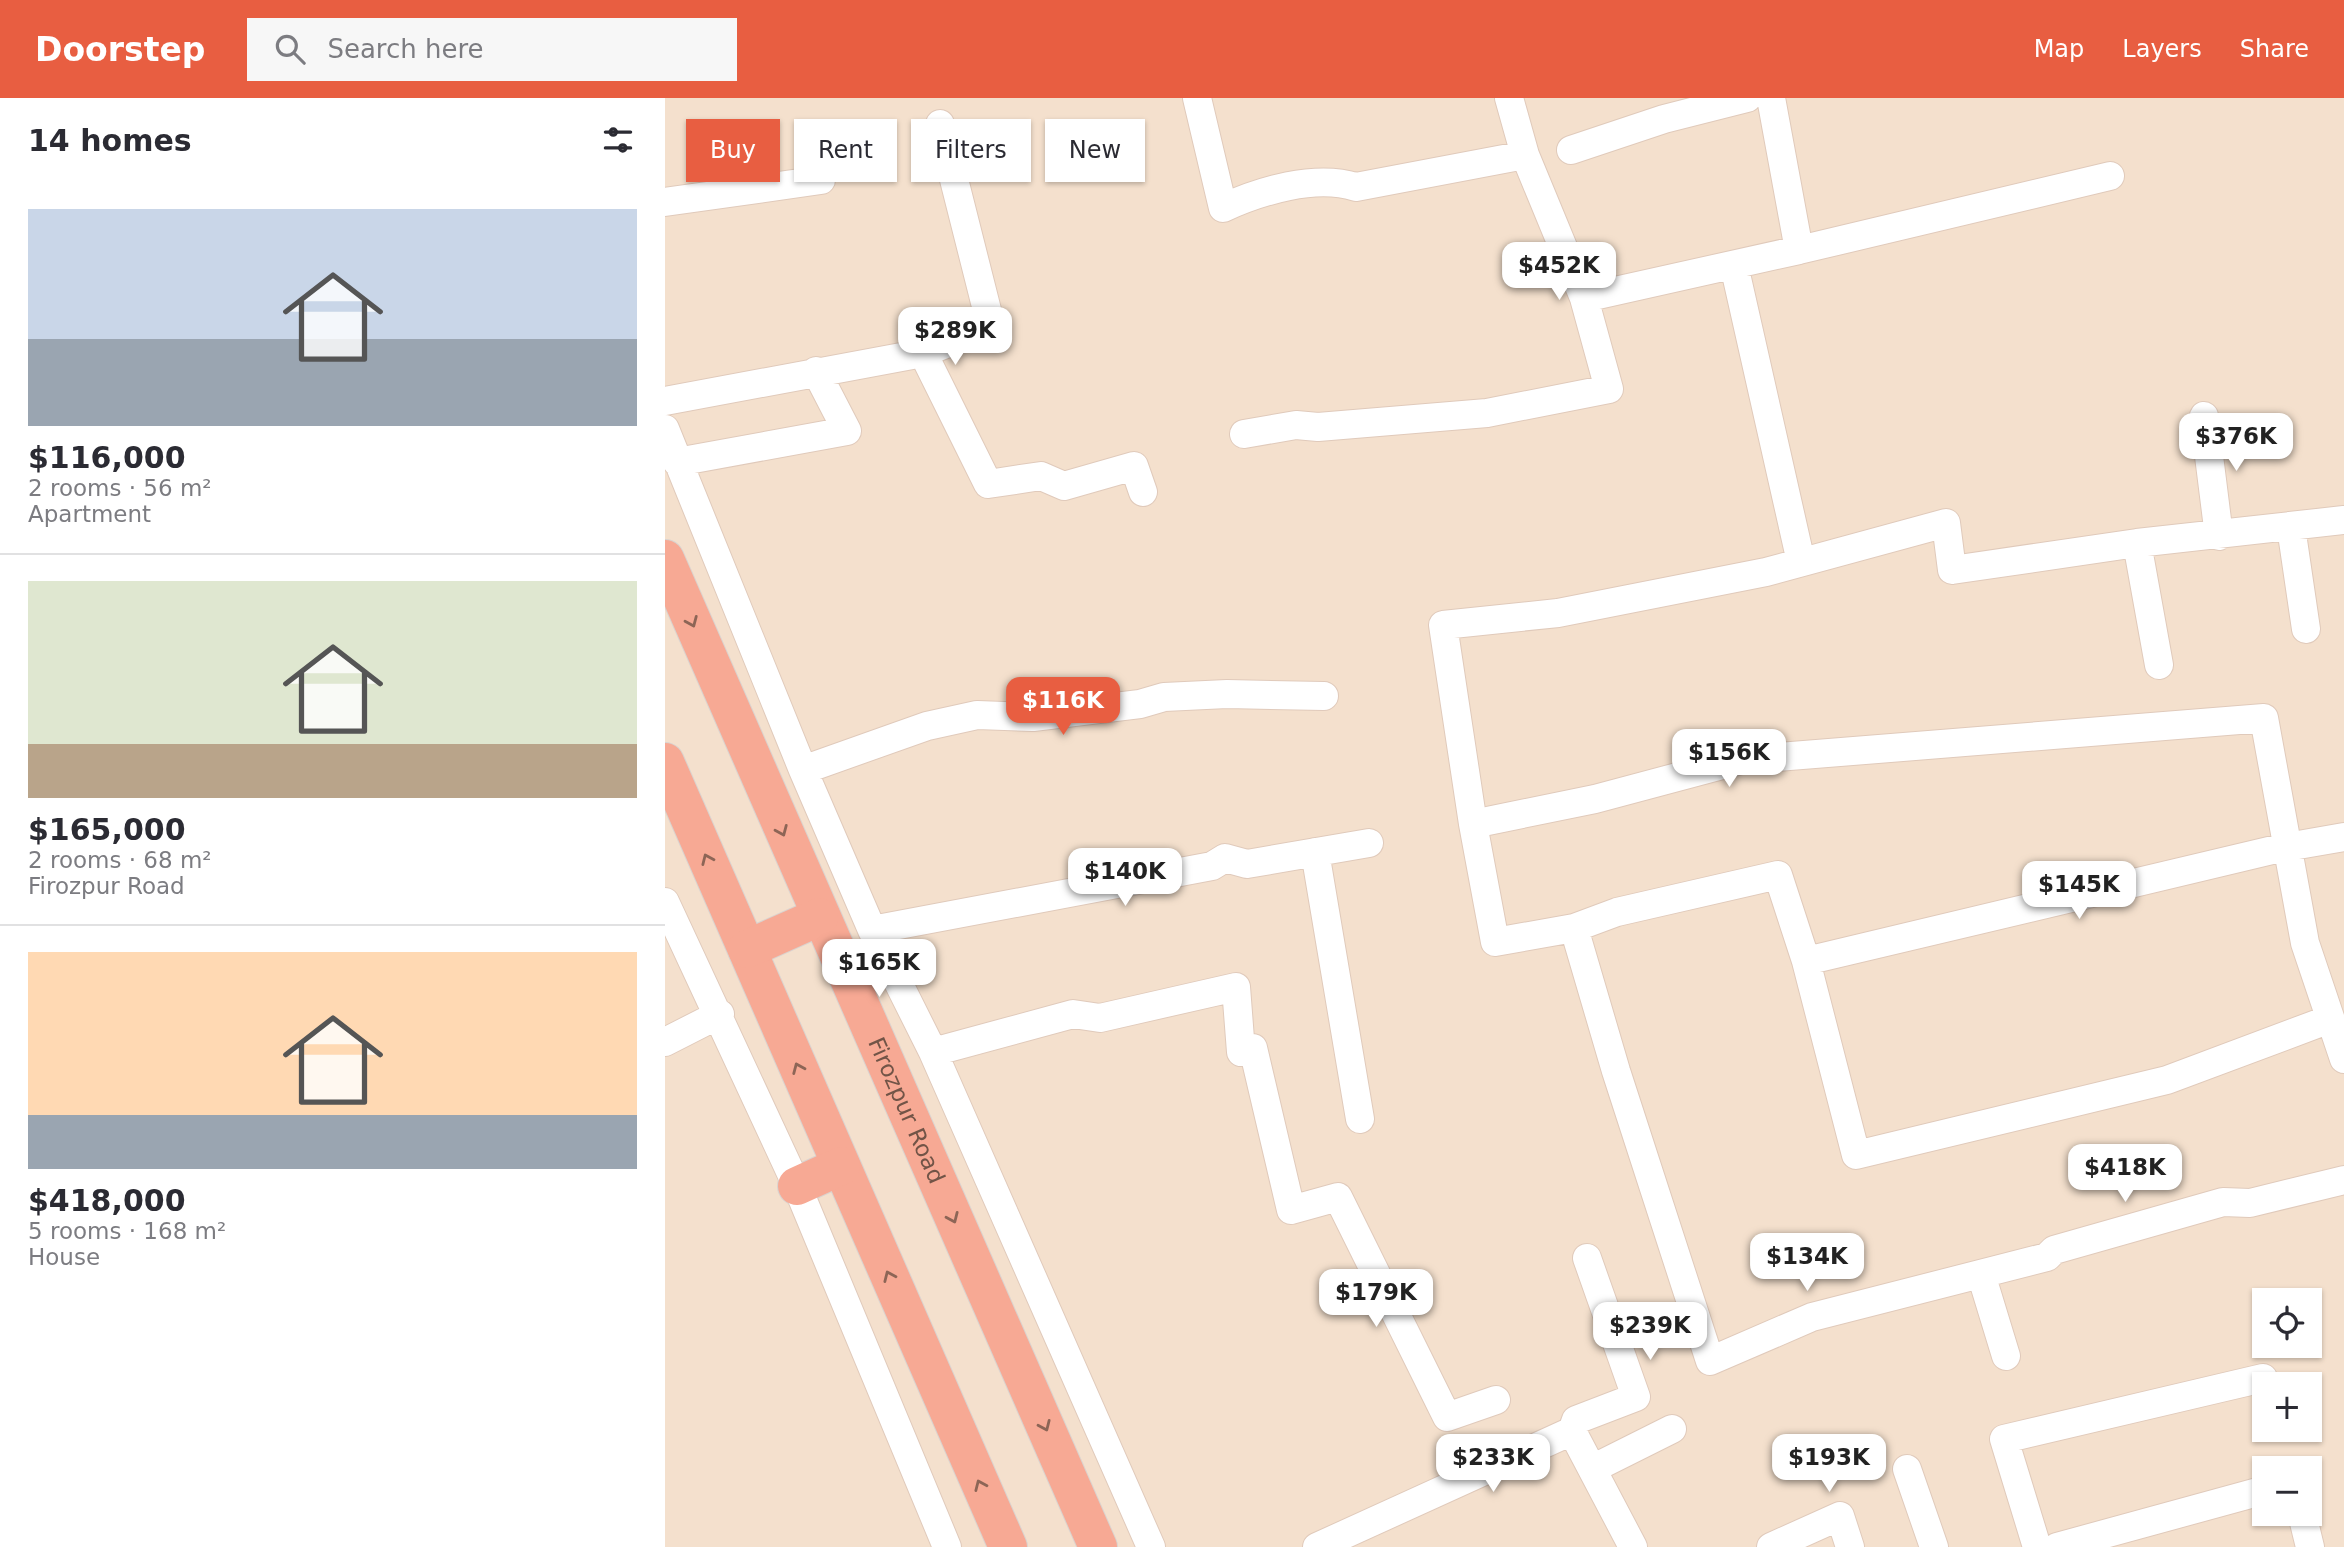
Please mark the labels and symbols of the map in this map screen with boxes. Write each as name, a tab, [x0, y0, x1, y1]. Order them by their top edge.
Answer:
pin: $452K	[1510, 242, 1608, 302]
pin: $289K	[906, 308, 1004, 367]
pin: $376K	[2187, 414, 2285, 473]
one-way arrow	[684, 614, 698, 627]
pin: $116K	[1014, 678, 1112, 737]
pin: $156K	[1680, 730, 1778, 789]
one-way arrow	[774, 823, 788, 836]
pin: $140K	[1076, 848, 1174, 908]
one-way arrow	[701, 854, 715, 866]
pin: $145K	[2030, 862, 2128, 921]
pin: $165K	[830, 940, 928, 999]
street label: Firozpur Road	[863, 1033, 950, 1187]
one-way arrow	[792, 1063, 806, 1075]
pin: $418K	[2076, 1144, 2174, 1204]
one-way arrow	[945, 1211, 959, 1223]
pin: $134K	[1758, 1234, 1856, 1293]
pin: $179K	[1327, 1270, 1425, 1329]
one-way arrow	[883, 1271, 897, 1284]
pin: $239K	[1601, 1302, 1699, 1362]
one-way arrow	[1037, 1419, 1051, 1431]
pin: $233K	[1444, 1434, 1542, 1494]
pin: $193K	[1780, 1434, 1878, 1494]
one-way arrow	[974, 1479, 988, 1492]

